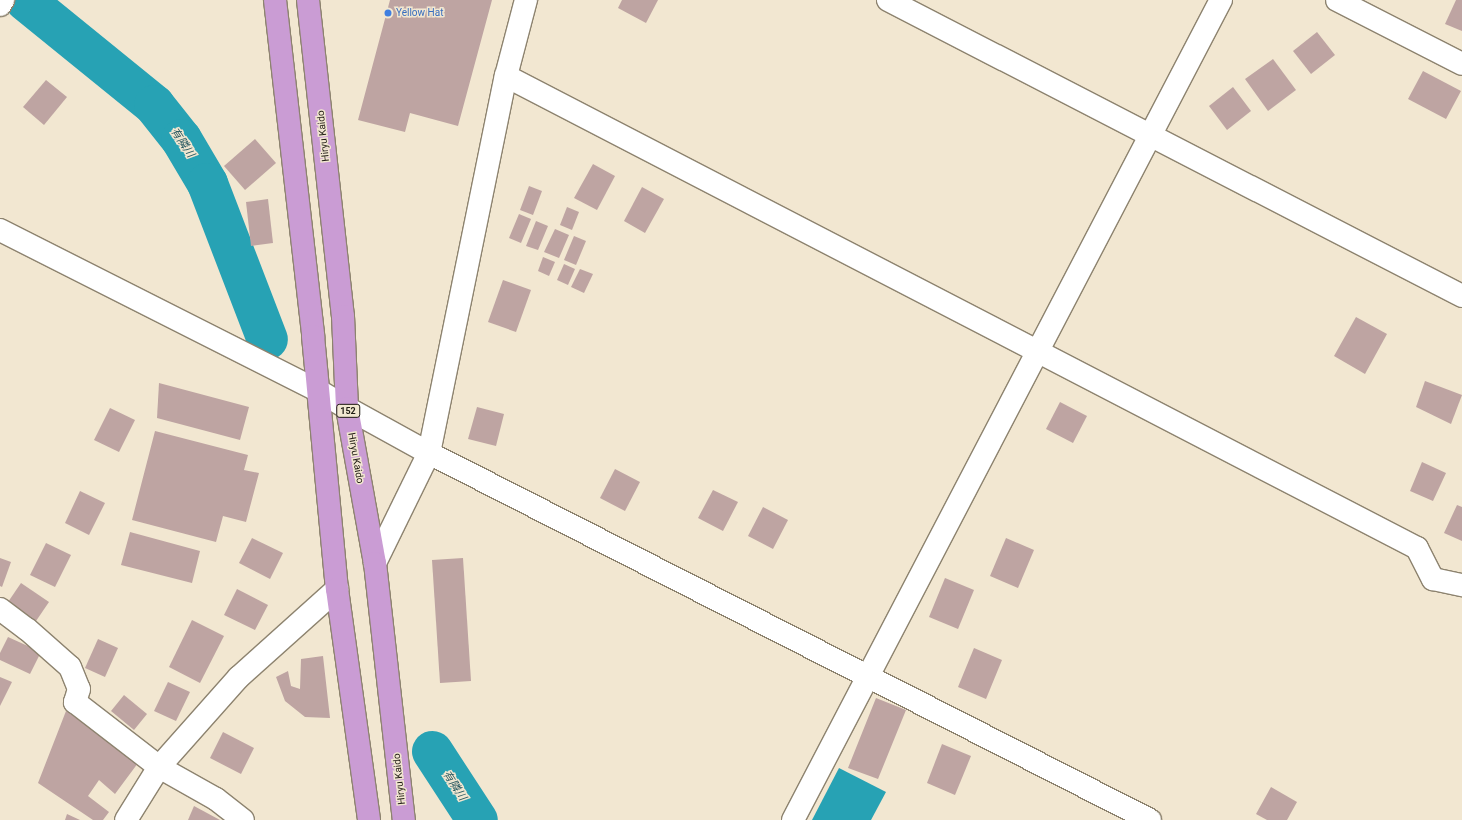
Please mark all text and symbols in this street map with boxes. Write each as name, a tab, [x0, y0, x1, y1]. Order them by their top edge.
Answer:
place label: Yellow Hat	[396, 7, 443, 19]
marker: Yellow Hat	[383, 8, 393, 18]
street label: Hiryu Kaido	[314, 110, 332, 162]
water label: 有隣川	[167, 126, 197, 160]
road number: 152	[336, 404, 360, 418]
street label: Hiryu Kaido	[346, 432, 366, 484]
street label: Hiryu Kaido	[390, 753, 408, 805]
water label: 有隣川	[439, 769, 469, 803]

